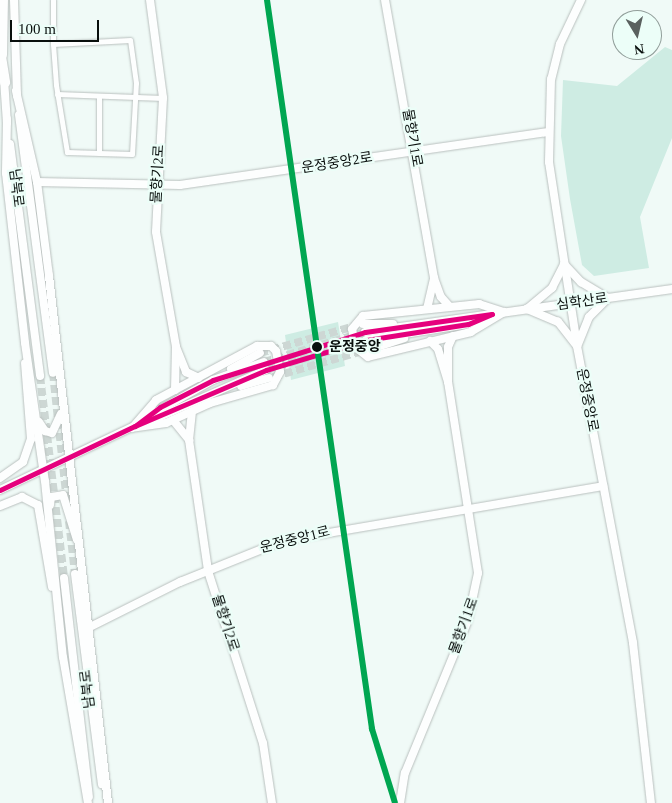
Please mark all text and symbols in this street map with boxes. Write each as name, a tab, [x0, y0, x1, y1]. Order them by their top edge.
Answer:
scale bar	[12, 10, 101, 42]
north arrow	[612, 10, 662, 60]
text: 100 m	[18, 21, 56, 37]
text: N	[633, 41, 645, 58]
street label: 물향기1로	[399, 108, 425, 168]
street label: 물향기2로	[148, 144, 168, 204]
street label: 운정중앙2로	[300, 149, 374, 177]
street label: 남북로	[5, 168, 27, 208]
street label: 심학산로	[555, 290, 609, 314]
marker: 운정중앙	[309, 339, 325, 355]
place label: 운정중앙	[329, 339, 381, 355]
street label: 운정중앙로	[573, 367, 601, 433]
street label: 운정중앙1로	[258, 523, 332, 557]
street label: 물향기2로	[208, 593, 242, 653]
street label: 물향기1로	[446, 596, 482, 656]
street label: 남북로	[77, 669, 99, 709]

